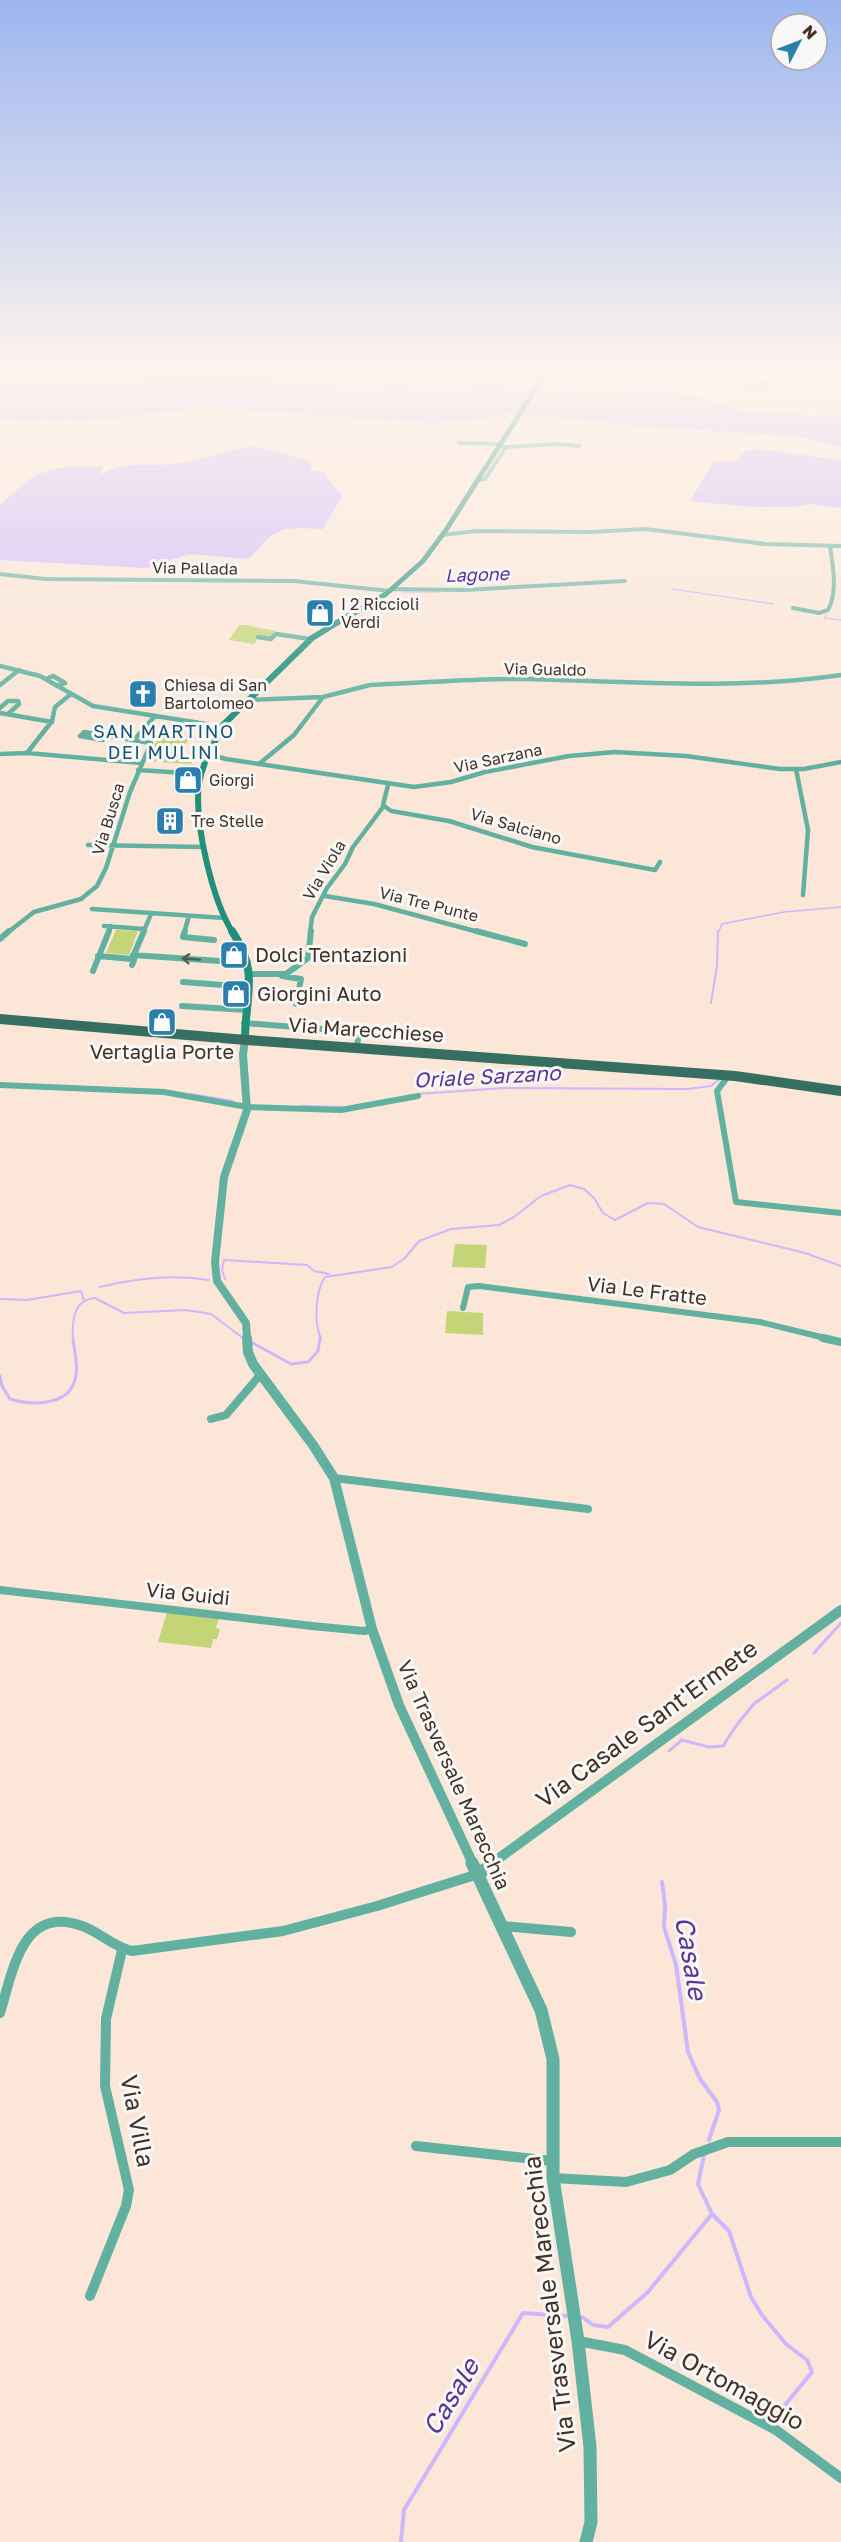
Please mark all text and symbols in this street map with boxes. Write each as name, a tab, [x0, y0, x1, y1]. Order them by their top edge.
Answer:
north arrow	[769, 12, 829, 72]
text: N	[799, 21, 822, 43]
street label: Via Pallada	[152, 557, 238, 579]
water label: Lagone	[445, 562, 511, 586]
place label: I 2 Riccioli Verdi	[341, 594, 419, 632]
shop icon: I 2 Riccioli Verdi	[304, 597, 336, 629]
street label: Via Gualdo	[504, 658, 586, 680]
place label: Chiesa di San Bartolomeo	[164, 675, 267, 713]
church icon: Chiesa di San Bartolomeo	[127, 678, 159, 710]
district label: SAN MARTINO DEI MULINI	[93, 720, 235, 763]
street label: Via Sarzana	[452, 739, 544, 777]
shop icon: Giorgi	[172, 764, 204, 796]
place label: Giorgi	[209, 770, 254, 790]
street label: Via Busca	[88, 780, 128, 858]
street label: Via Salciano	[468, 803, 564, 849]
building icon: Tre Stelle	[154, 805, 186, 837]
place label: Tre Stelle	[191, 811, 264, 831]
street label: Via Viola	[298, 836, 350, 904]
street label: Via Tre Punte	[377, 882, 481, 926]
shop icon: Dolci Tentazioni	[218, 939, 250, 971]
place label: Dolci Tentazioni	[255, 942, 407, 966]
one-way arrow	[181, 954, 201, 965]
shop icon: Giorgini Auto	[220, 978, 252, 1010]
place label: Giorgini Auto	[257, 981, 381, 1005]
shop icon: Vertaglia Porte	[146, 1006, 178, 1038]
street label: Via Marecchiese	[287, 1012, 445, 1046]
place label: Vertaglia Porte	[90, 1039, 234, 1063]
water label: Oriale Sarzano	[413, 1059, 562, 1093]
street label: Via Le Fratte	[586, 1271, 709, 1309]
street label: Via Guidi	[145, 1577, 231, 1609]
street label: Via Casale Sant'Ermete	[530, 1633, 763, 1813]
street label: Via Trasversale Marecchia	[393, 1656, 516, 1893]
water label: Casale	[669, 1914, 714, 2004]
street label: Via Villa	[115, 2072, 162, 2169]
street label: Via Trasversale Marecchia	[516, 2154, 581, 2454]
street label: Via Ortomaggio	[639, 2324, 810, 2436]
water label: Casale	[416, 2351, 486, 2441]

